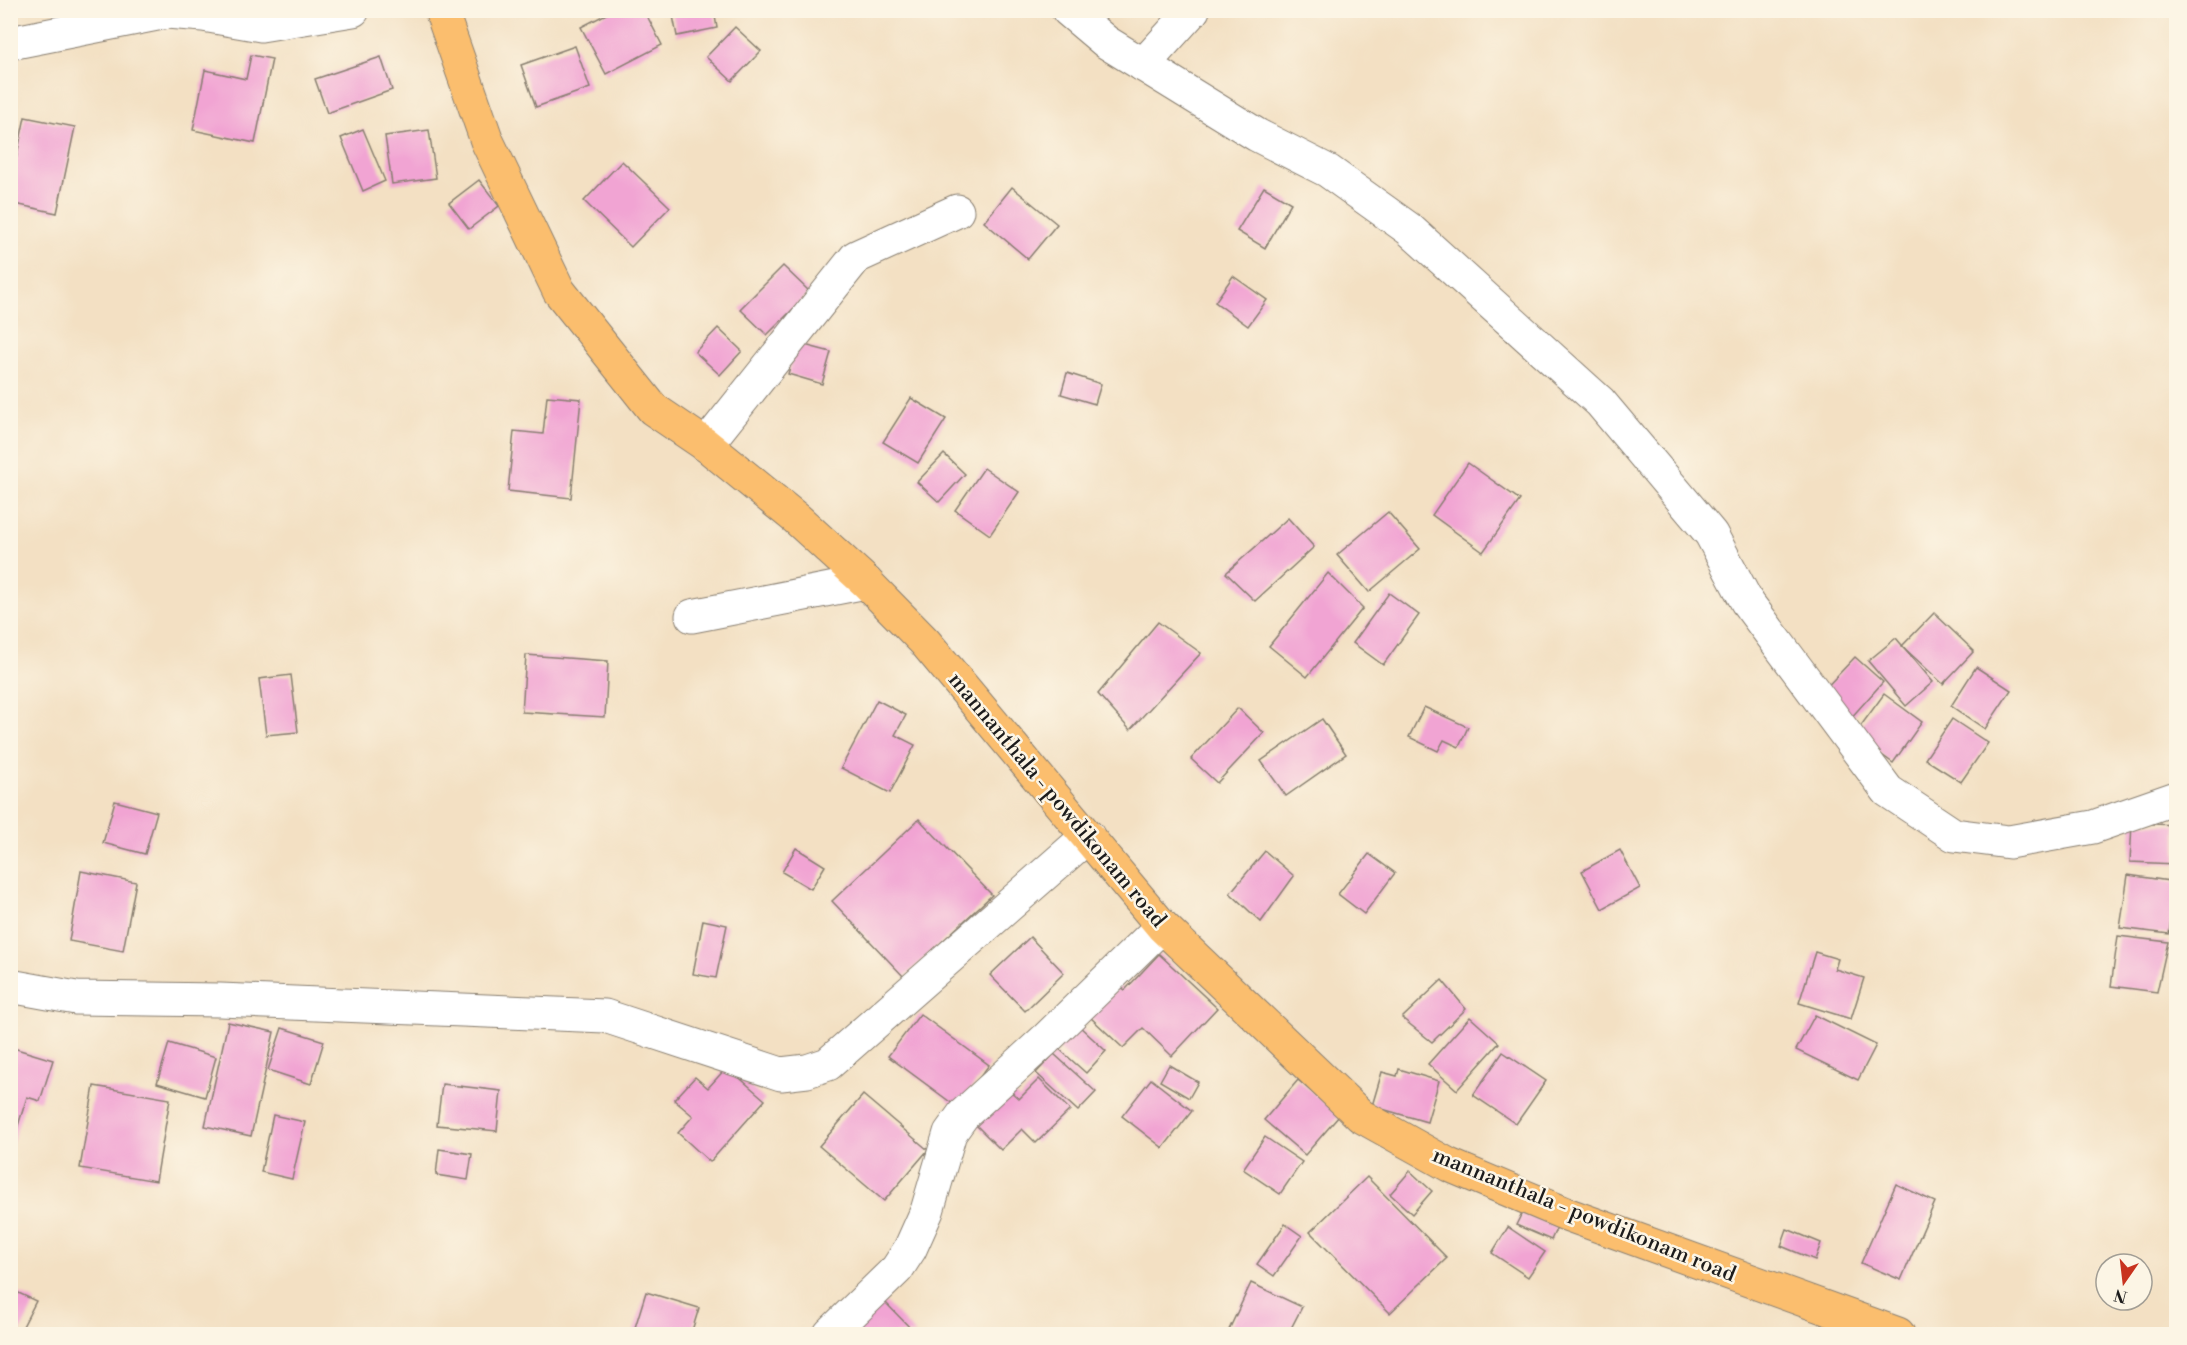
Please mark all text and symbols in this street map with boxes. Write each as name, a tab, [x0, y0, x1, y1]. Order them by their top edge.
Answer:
street label: mannanthala - powdikonam road	[942, 667, 1172, 934]
street label: mannanthala - powdikonam road	[1428, 1142, 1740, 1289]
north arrow	[2094, 1252, 2154, 1312]
text: N	[2112, 1284, 2129, 1307]

